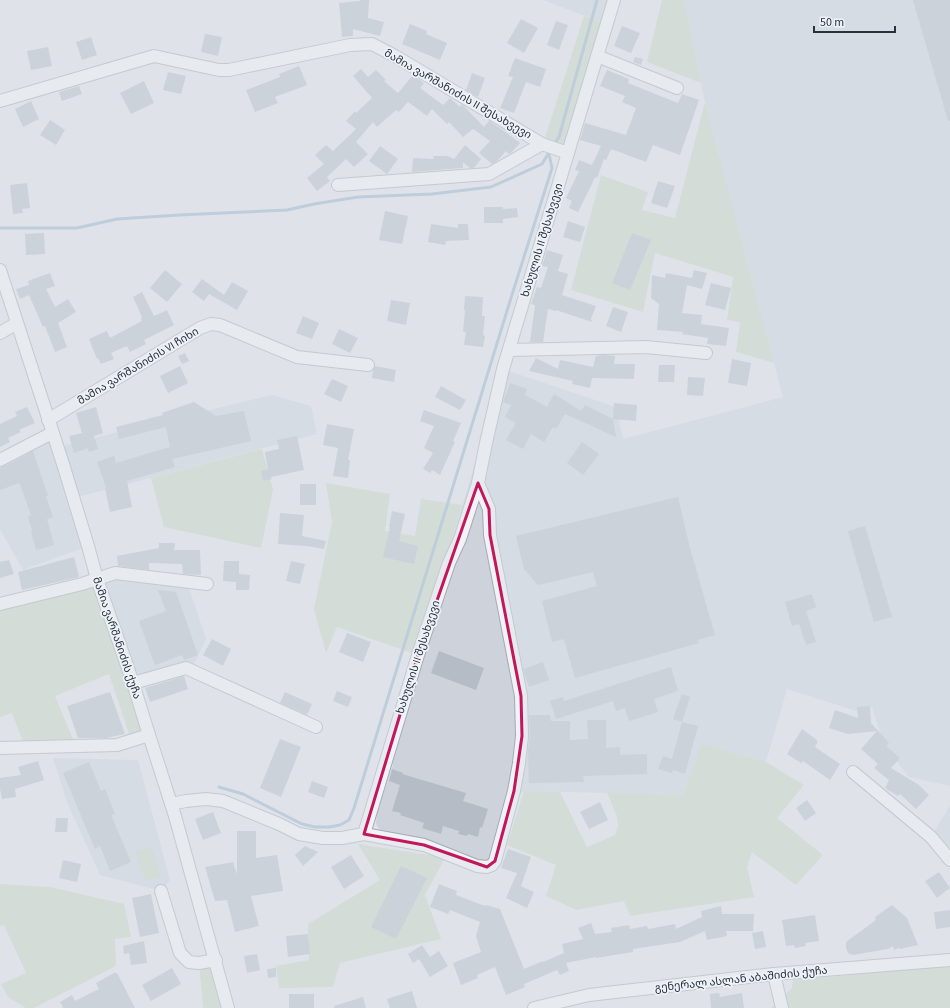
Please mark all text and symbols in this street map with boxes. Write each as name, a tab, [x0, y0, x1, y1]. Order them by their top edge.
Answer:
scale bar	[814, 8, 895, 34]
text: 50 m	[820, 14, 844, 31]
street label: მამია ვარშანიძის II შესახვევი	[382, 46, 534, 142]
street label: ხახულის II შესახვევი	[518, 181, 566, 299]
street label: მამია ვარშანიძის VI ჩიხი	[75, 324, 201, 408]
street label: მამია ვარშანიძის ქუჩა	[89, 575, 145, 701]
street label: ხახულის II შესახვევი	[393, 598, 443, 716]
street label: გენერალ ასლან აბაშიძის ქუჩა	[654, 962, 828, 996]

